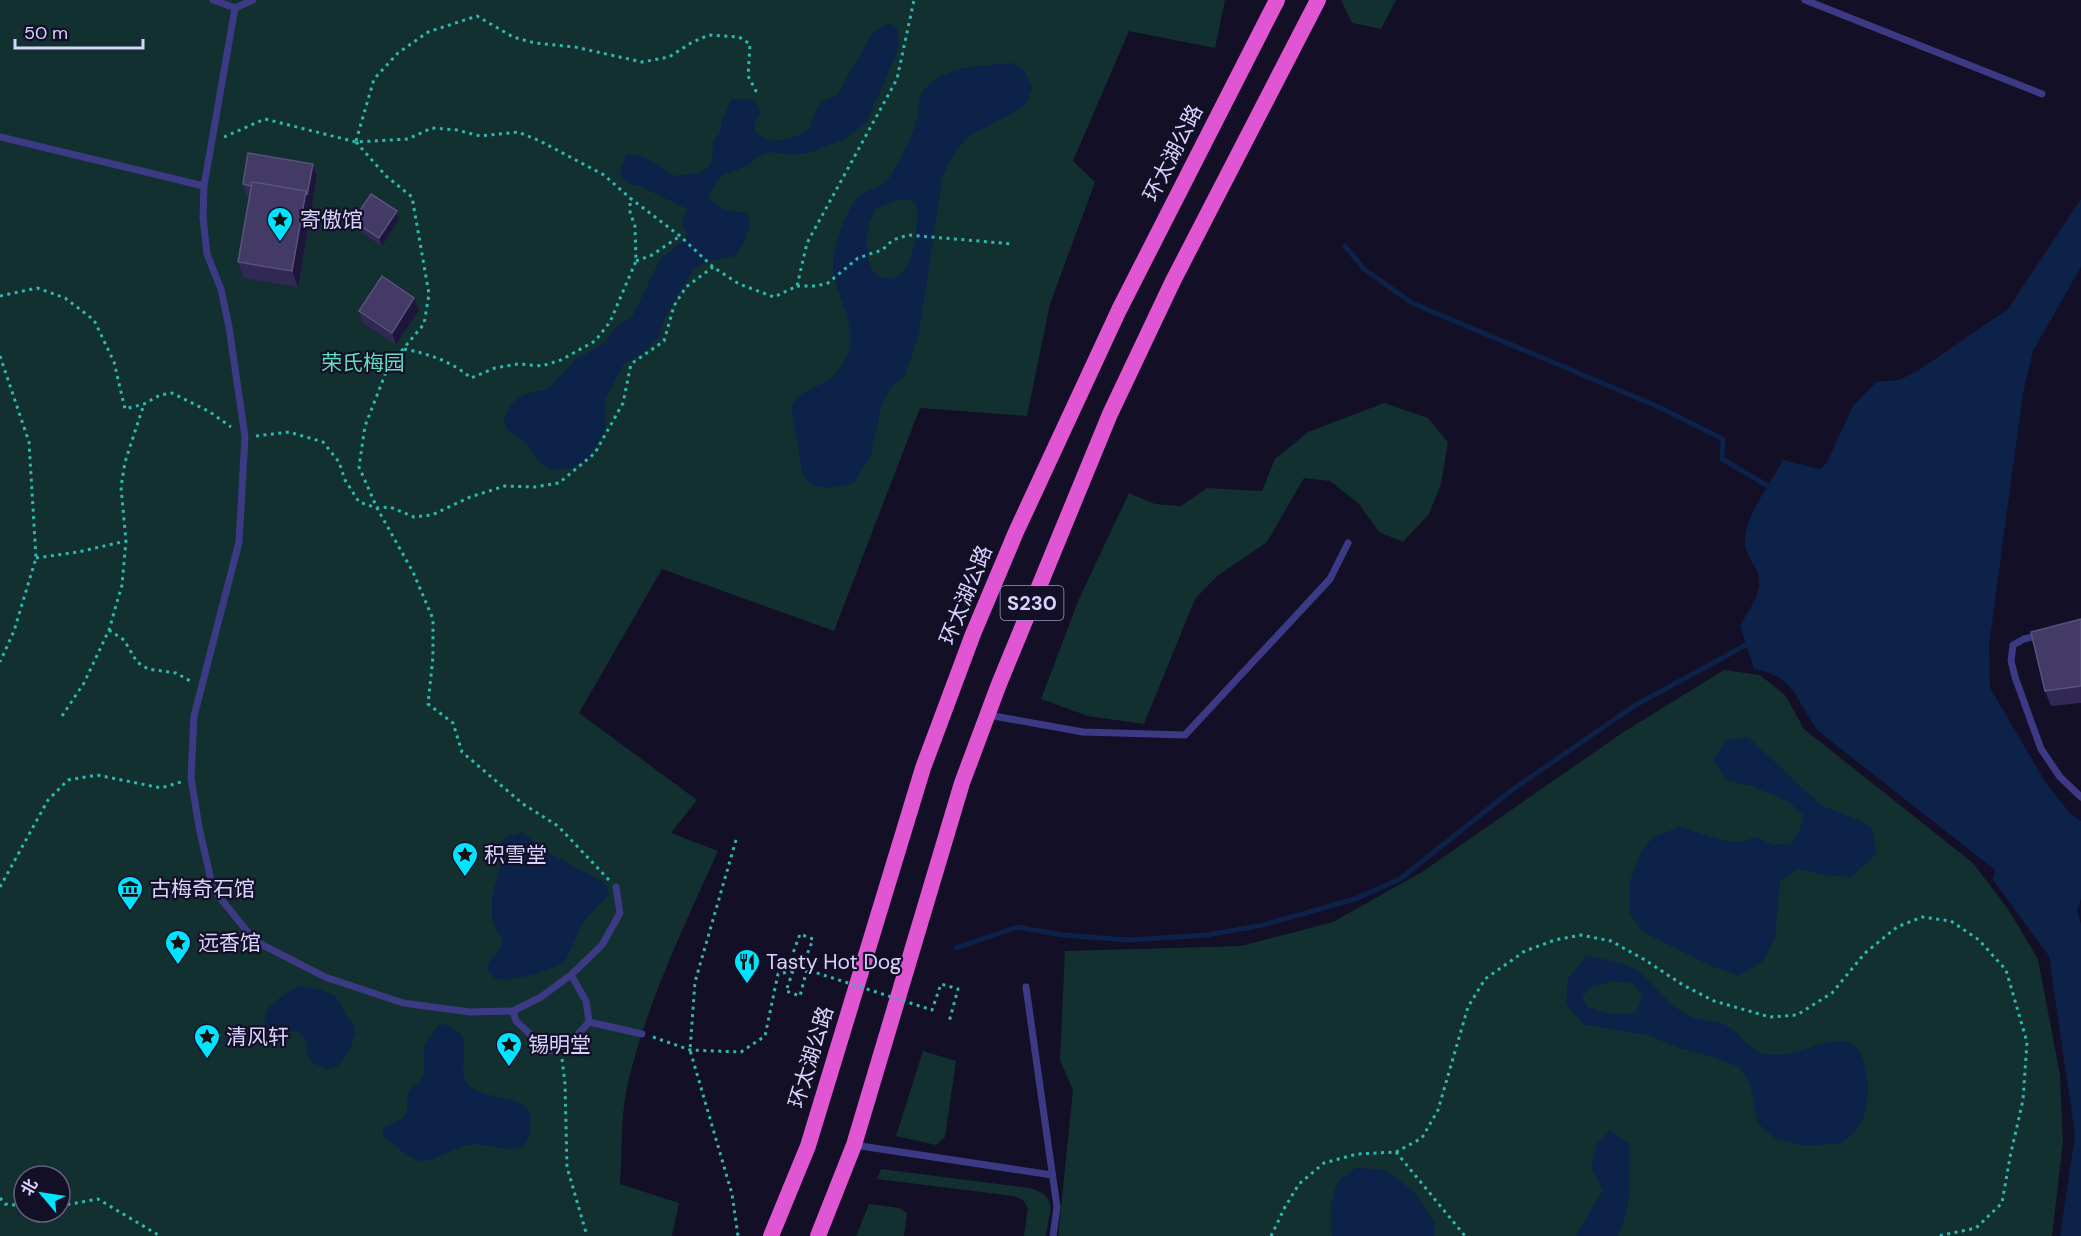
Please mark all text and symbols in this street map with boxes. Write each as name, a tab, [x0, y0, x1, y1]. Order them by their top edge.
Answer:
scale bar	[15, 12, 142, 50]
text: 50 m	[24, 21, 68, 45]
street label: 环太湖公路	[1137, 100, 1209, 206]
place icon: 寄傲馆	[265, 205, 295, 243]
place label: 寄傲馆	[300, 206, 363, 234]
park label: 荣氏梅园	[321, 349, 405, 377]
street label: 环太湖公路	[933, 541, 999, 649]
road number: S230	[1000, 586, 1064, 620]
place icon: 积雪堂	[450, 840, 480, 878]
place label: 积雪堂	[484, 841, 547, 869]
museum icon: 古梅奇石馆	[115, 874, 145, 912]
place label: 古梅奇石馆	[150, 875, 255, 903]
place icon: 远香馆	[163, 928, 193, 966]
place label: 远香馆	[198, 929, 261, 957]
restaurant icon: Tasty Hot Dog	[732, 947, 762, 985]
place label: Tasty Hot Dog	[766, 948, 902, 976]
street label: 环太湖公路	[782, 1003, 840, 1111]
place icon: 清风轩	[192, 1022, 222, 1060]
place label: 清风轩	[226, 1023, 289, 1051]
place icon: 锡明堂	[494, 1030, 524, 1068]
place label: 锡明堂	[528, 1031, 591, 1059]
north arrow	[12, 1164, 72, 1224]
text: 北	[16, 1175, 42, 1199]

